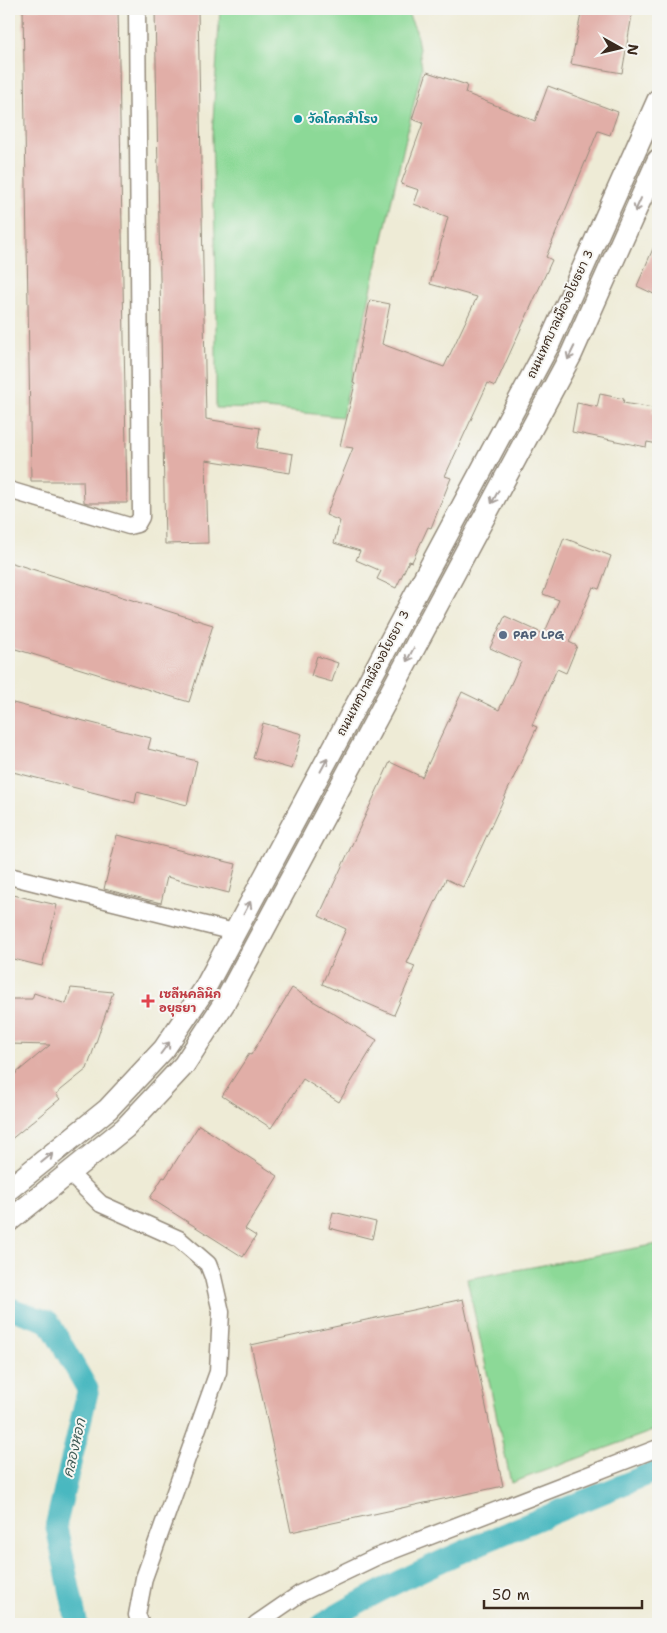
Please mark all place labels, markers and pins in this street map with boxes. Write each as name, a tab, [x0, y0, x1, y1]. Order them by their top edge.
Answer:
place label: วัดโคกสำโรง	[308, 111, 378, 127]
marker: วัดโคกสำโรง	[292, 113, 304, 125]
place label: PAP LPG	[513, 627, 564, 643]
marker: PAP LPG	[497, 629, 509, 641]
place label: เซลีนคลินิก อยุธยา	[159, 986, 221, 1017]
marker: เซลีนคลินิก อยุธยา	[141, 994, 155, 1008]

